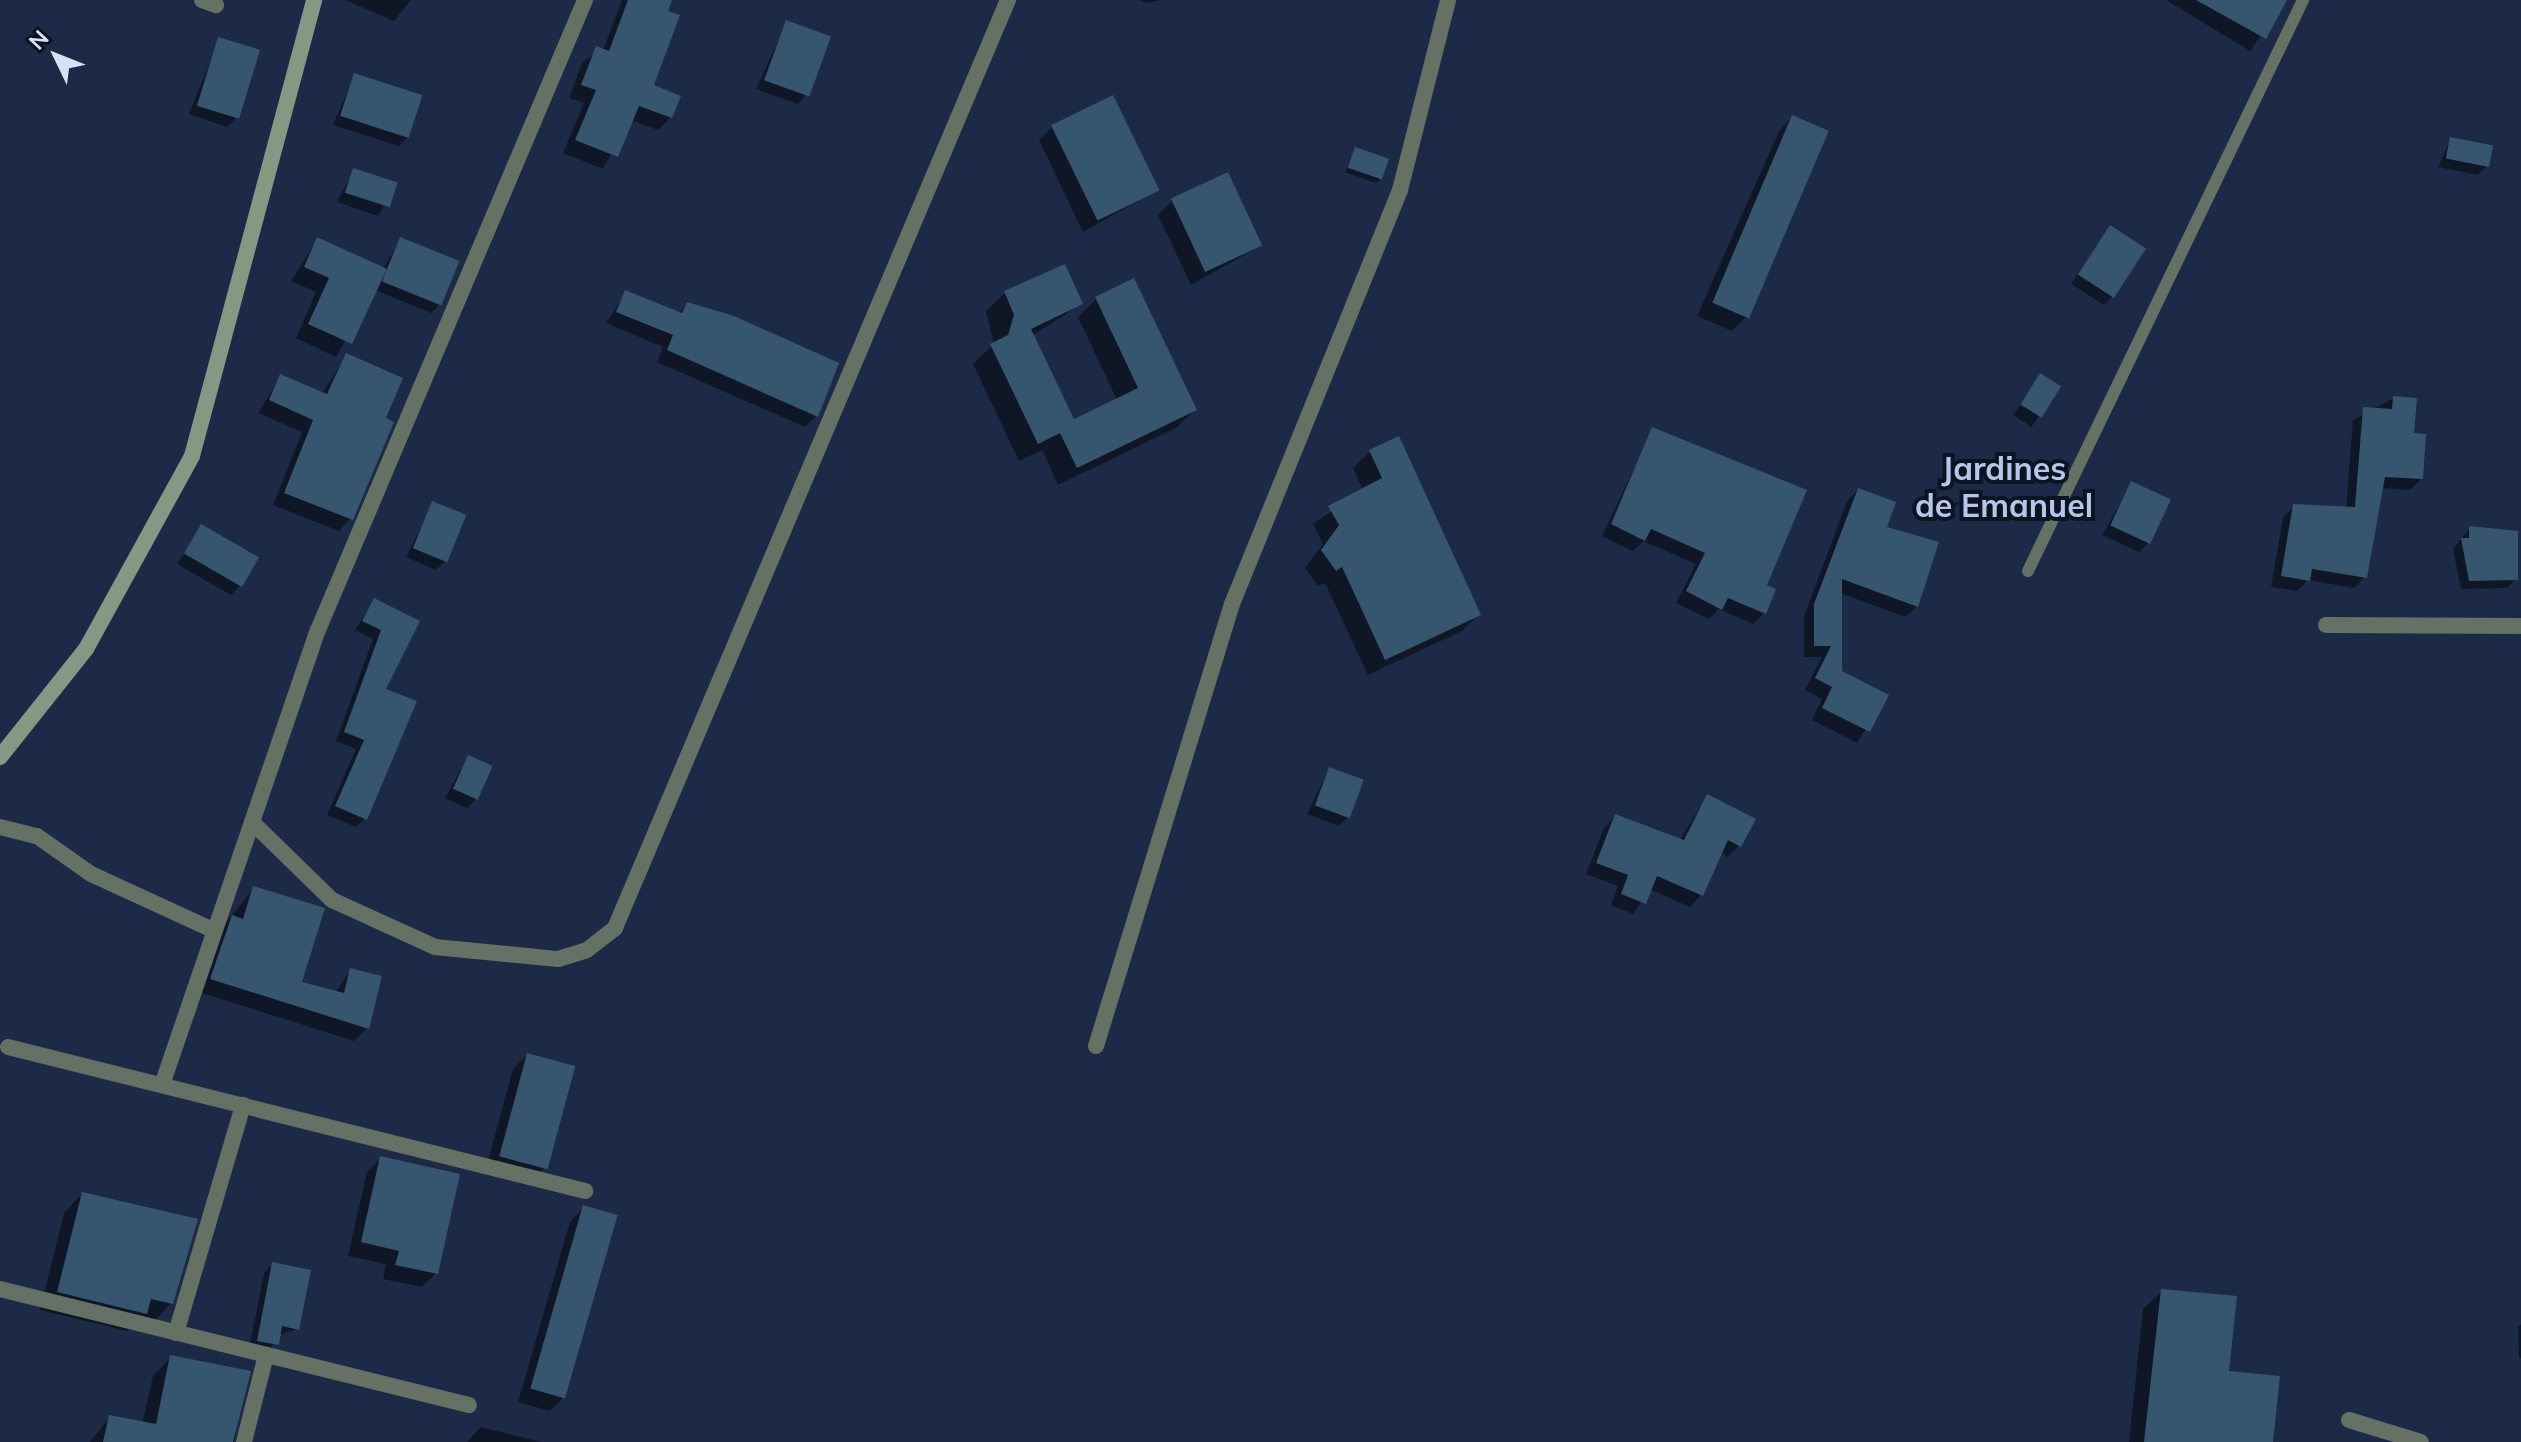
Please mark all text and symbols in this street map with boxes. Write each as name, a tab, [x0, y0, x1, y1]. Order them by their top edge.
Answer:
north arrow	[16, 16, 96, 96]
text: N	[23, 24, 54, 55]
district label: Jardines de Emanuel	[1915, 450, 2093, 525]

